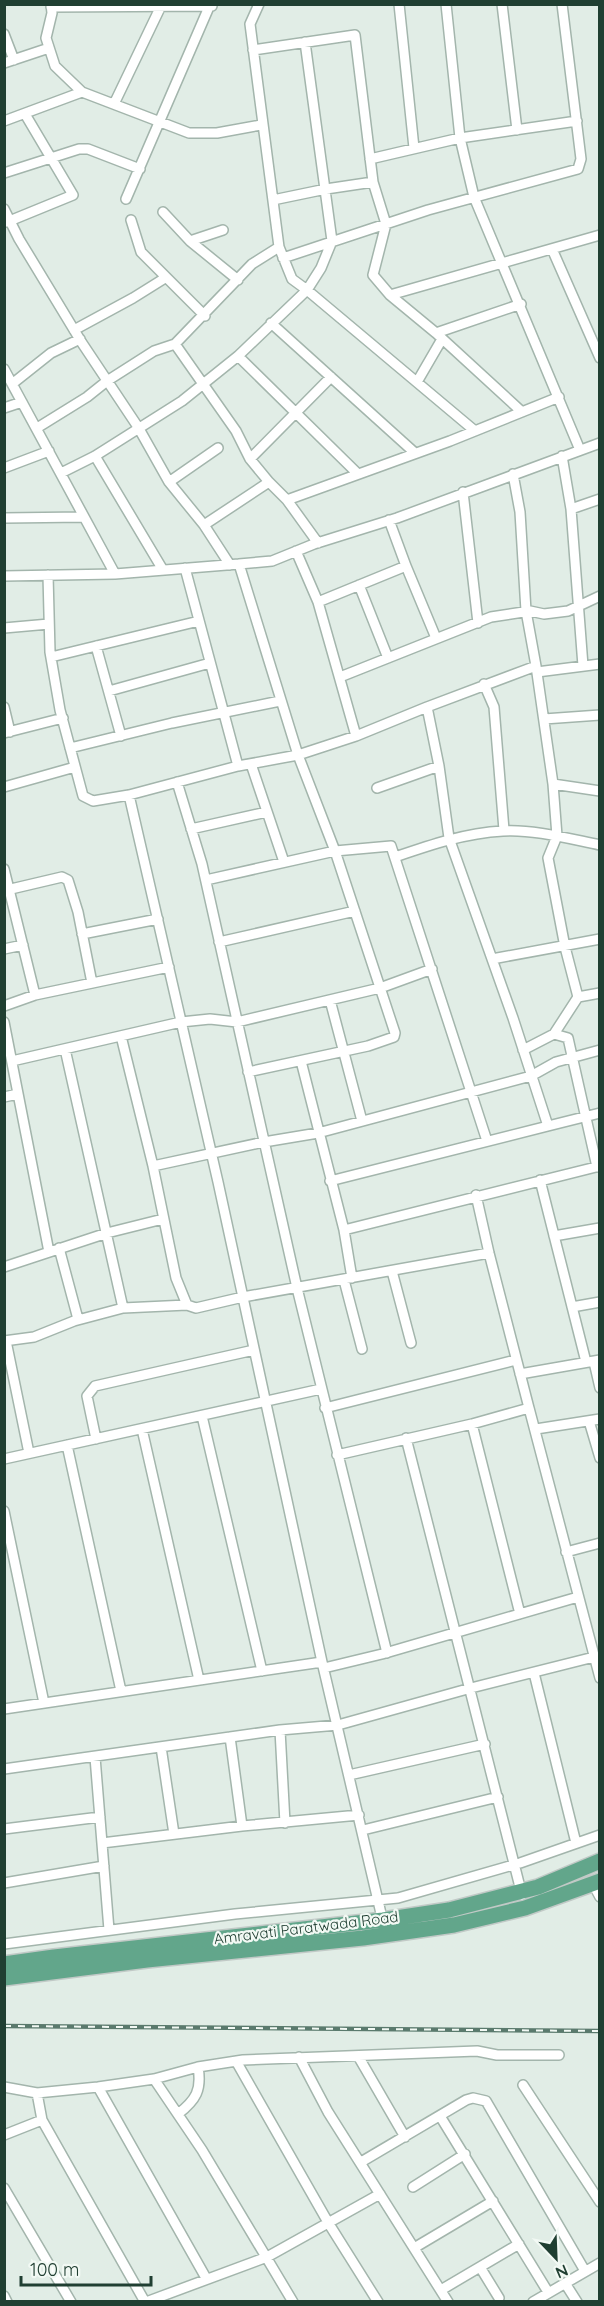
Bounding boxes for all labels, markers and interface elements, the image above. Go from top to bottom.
street label: Amravati Paratwada Road [213,1907,399,1948]
north arrow [526,2228,586,2288]
scale bar [21,2249,152,2287]
text: 100 m [30,2258,79,2281]
text: N [553,2260,571,2283]

